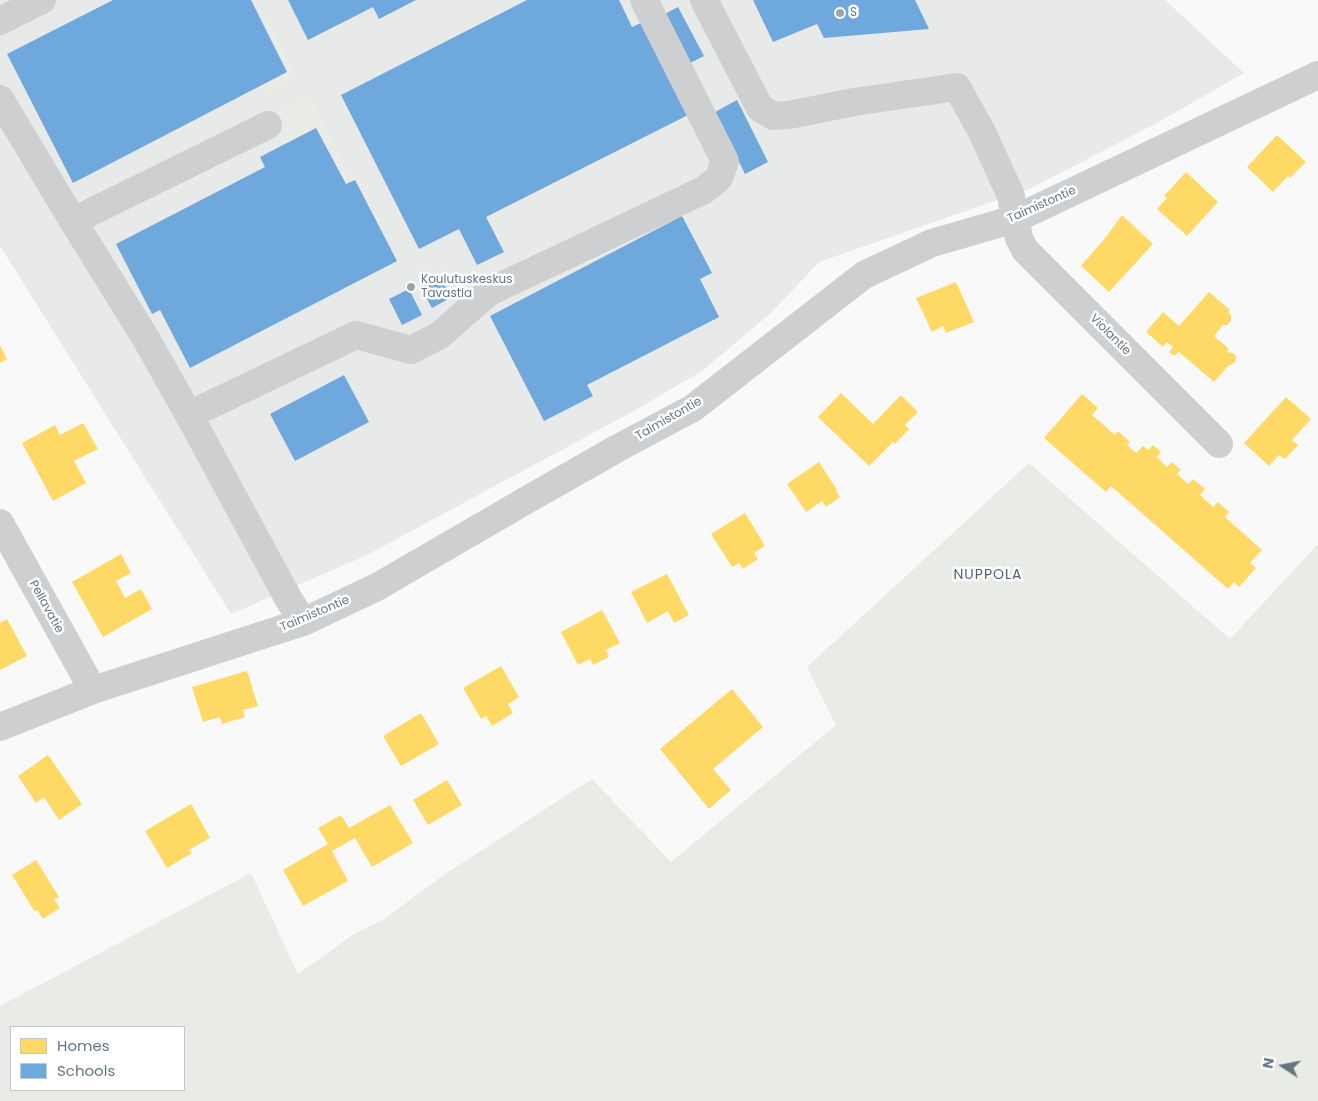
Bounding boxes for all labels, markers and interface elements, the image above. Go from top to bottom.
place label: S [850,6,857,20]
marker: S [834,7,846,19]
street label: Taimistontie [1005,183,1079,227]
place label: Koulutuskeskus Tavastia [421,273,512,301]
marker: Koulutuskeskus Tavastia [405,281,417,293]
street label: Violantie [1086,311,1134,359]
street label: Taimistontie [634,394,704,444]
district label: NUPPOLA [953,567,1023,583]
street label: Pellavatie [26,578,66,636]
street label: Taimistontie [278,593,352,635]
legend [10,1026,185,1091]
text: Homes [57,1035,110,1056]
north arrow [1258,1041,1308,1091]
text: N [1257,1056,1279,1070]
text: Schools [57,1060,115,1081]

